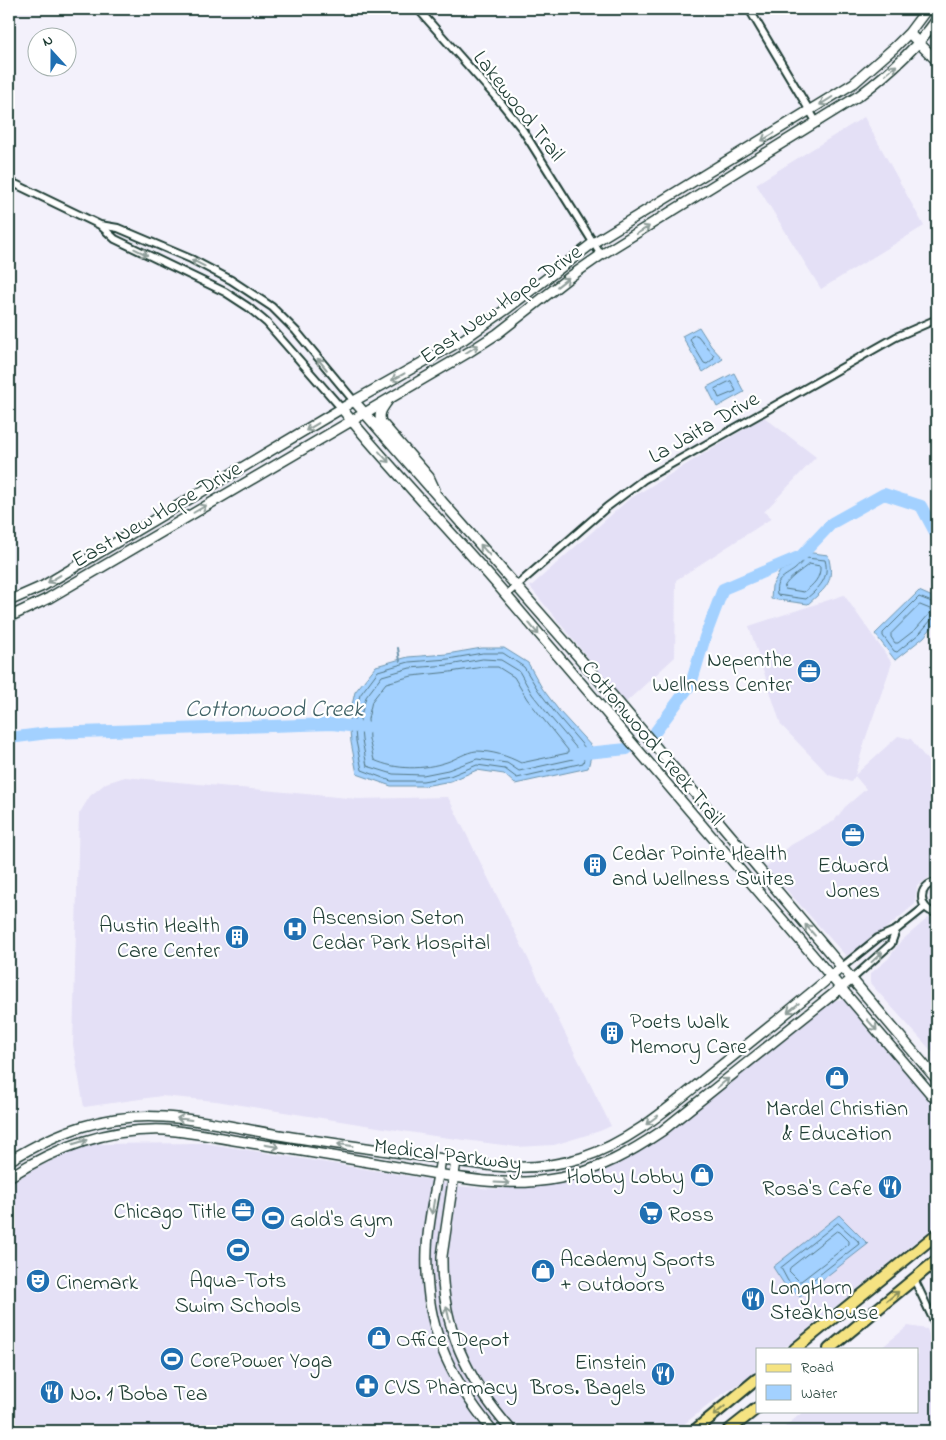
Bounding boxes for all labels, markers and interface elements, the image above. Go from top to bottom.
north arrow [28,28,78,78]
text: N [40,30,56,53]
street label: Lakewood Trail [464,44,571,169]
one-way arrow [884,64,897,76]
one-way arrow [820,96,834,106]
one-way arrow [761,132,775,142]
one-way arrow [635,224,649,234]
street label: East New Hope Drive [414,237,589,373]
one-way arrow [133,247,148,257]
one-way arrow [191,258,206,267]
one-way arrow [557,277,570,288]
one-way arrow [465,344,479,355]
one-way arrow [317,358,328,371]
one-way arrow [390,372,405,382]
street label: La Jaita Drive [643,384,766,473]
one-way arrow [306,423,320,433]
one-way arrow [378,450,390,463]
street label: East New Hope Drive [67,454,249,577]
one-way arrow [192,504,207,514]
one-way arrow [479,543,491,556]
one-way arrow [47,575,61,585]
one-way arrow [529,623,540,636]
place label: Nepenthe Wellness Center [652,645,792,702]
street label: Cottonwood Creek Trail [573,654,731,834]
office icon: Nepenthe Wellness Center [796,658,822,684]
water label: Cottonwood Creek [185,693,365,728]
office icon: Edward Jones [840,822,866,848]
place label: Cedar Pointe Health and Wellness Suites [612,839,795,896]
place label: Edward Jones [817,851,889,908]
building icon: Cedar Pointe Health and Wellness Suites [582,852,608,878]
place label: Ascension Seton Cedar Park Hospital [312,903,490,960]
place label: Austin Health Care Center [99,911,220,968]
hospital icon: Ascension Seton Cedar Park Hospital [282,916,308,942]
building icon: Austin Health Care Center [224,924,250,950]
one-way arrow [805,924,816,937]
one-way arrow [870,951,883,962]
one-way arrow [787,1002,800,1013]
place label: Poets Walk Memory Care [630,1007,747,1065]
one-way arrow [867,1019,878,1032]
building icon: Poets Walk Memory Care [599,1020,625,1046]
shop icon: Mardel Christian & Education [824,1065,850,1091]
one-way arrow [716,1077,729,1088]
place label: Mardel Christian & Education [766,1094,908,1151]
one-way arrow [177,1114,193,1124]
one-way arrow [645,1115,659,1125]
street label: Medical Parkway [372,1131,523,1182]
one-way arrow [71,1137,87,1147]
one-way arrow [337,1140,353,1150]
one-way arrow [264,1142,280,1152]
place label: Hobby Lobby [566,1162,684,1195]
shop icon: Hobby Lobby [689,1162,715,1188]
place label: Rosa's Cafe [762,1174,872,1206]
restaurant icon: Rosa's Cafe [877,1174,903,1200]
one-way arrow [494,1178,510,1187]
place label: Chicago Title [114,1197,226,1230]
office icon: Chicago Title [230,1197,256,1223]
one-way arrow [427,1198,437,1214]
supermarket icon: Ross [638,1200,664,1226]
place label: Ross [668,1200,714,1232]
sports icon: Gold's Gym [260,1205,286,1231]
place label: Gold's Gym [290,1205,393,1238]
sports icon: Aqua-Tots Swim Schools [225,1237,251,1263]
place label: Academy Sports + Outdoors [560,1245,715,1302]
shop icon: Academy Sports + Outdoors [530,1258,556,1284]
place label: Aqua-Tots Swim Schools [175,1266,301,1323]
theatre icon: Cinemark [25,1268,51,1294]
place label: Cinemark [56,1268,139,1300]
place label: LongHorn Steakhouse [770,1273,878,1330]
restaurant icon: LongHorn Steakhouse [740,1286,766,1312]
one-way arrow [886,1291,899,1302]
one-way arrow [443,1306,452,1322]
shop icon: Office Depot [366,1325,392,1351]
place label: Office Depot [396,1325,510,1357]
sports icon: CorePower Yoga [159,1346,185,1372]
place label: CorePower Yoga [190,1346,332,1379]
place label: Einstein Bros. Bagels [529,1348,646,1406]
legend [756,1348,918,1412]
text: Road [801,1357,834,1379]
restaurant icon: Einstein Bros. Bagels [650,1361,676,1387]
pharmacy icon: CVS Pharmacy [354,1373,380,1399]
place label: CVS Pharmacy [384,1373,518,1406]
restaurant icon: No. 1 Boba Tea [39,1379,65,1405]
place label: No. 1 Boba Tea [70,1379,208,1411]
text: Water [801,1383,837,1405]
one-way arrow [713,1405,726,1416]

